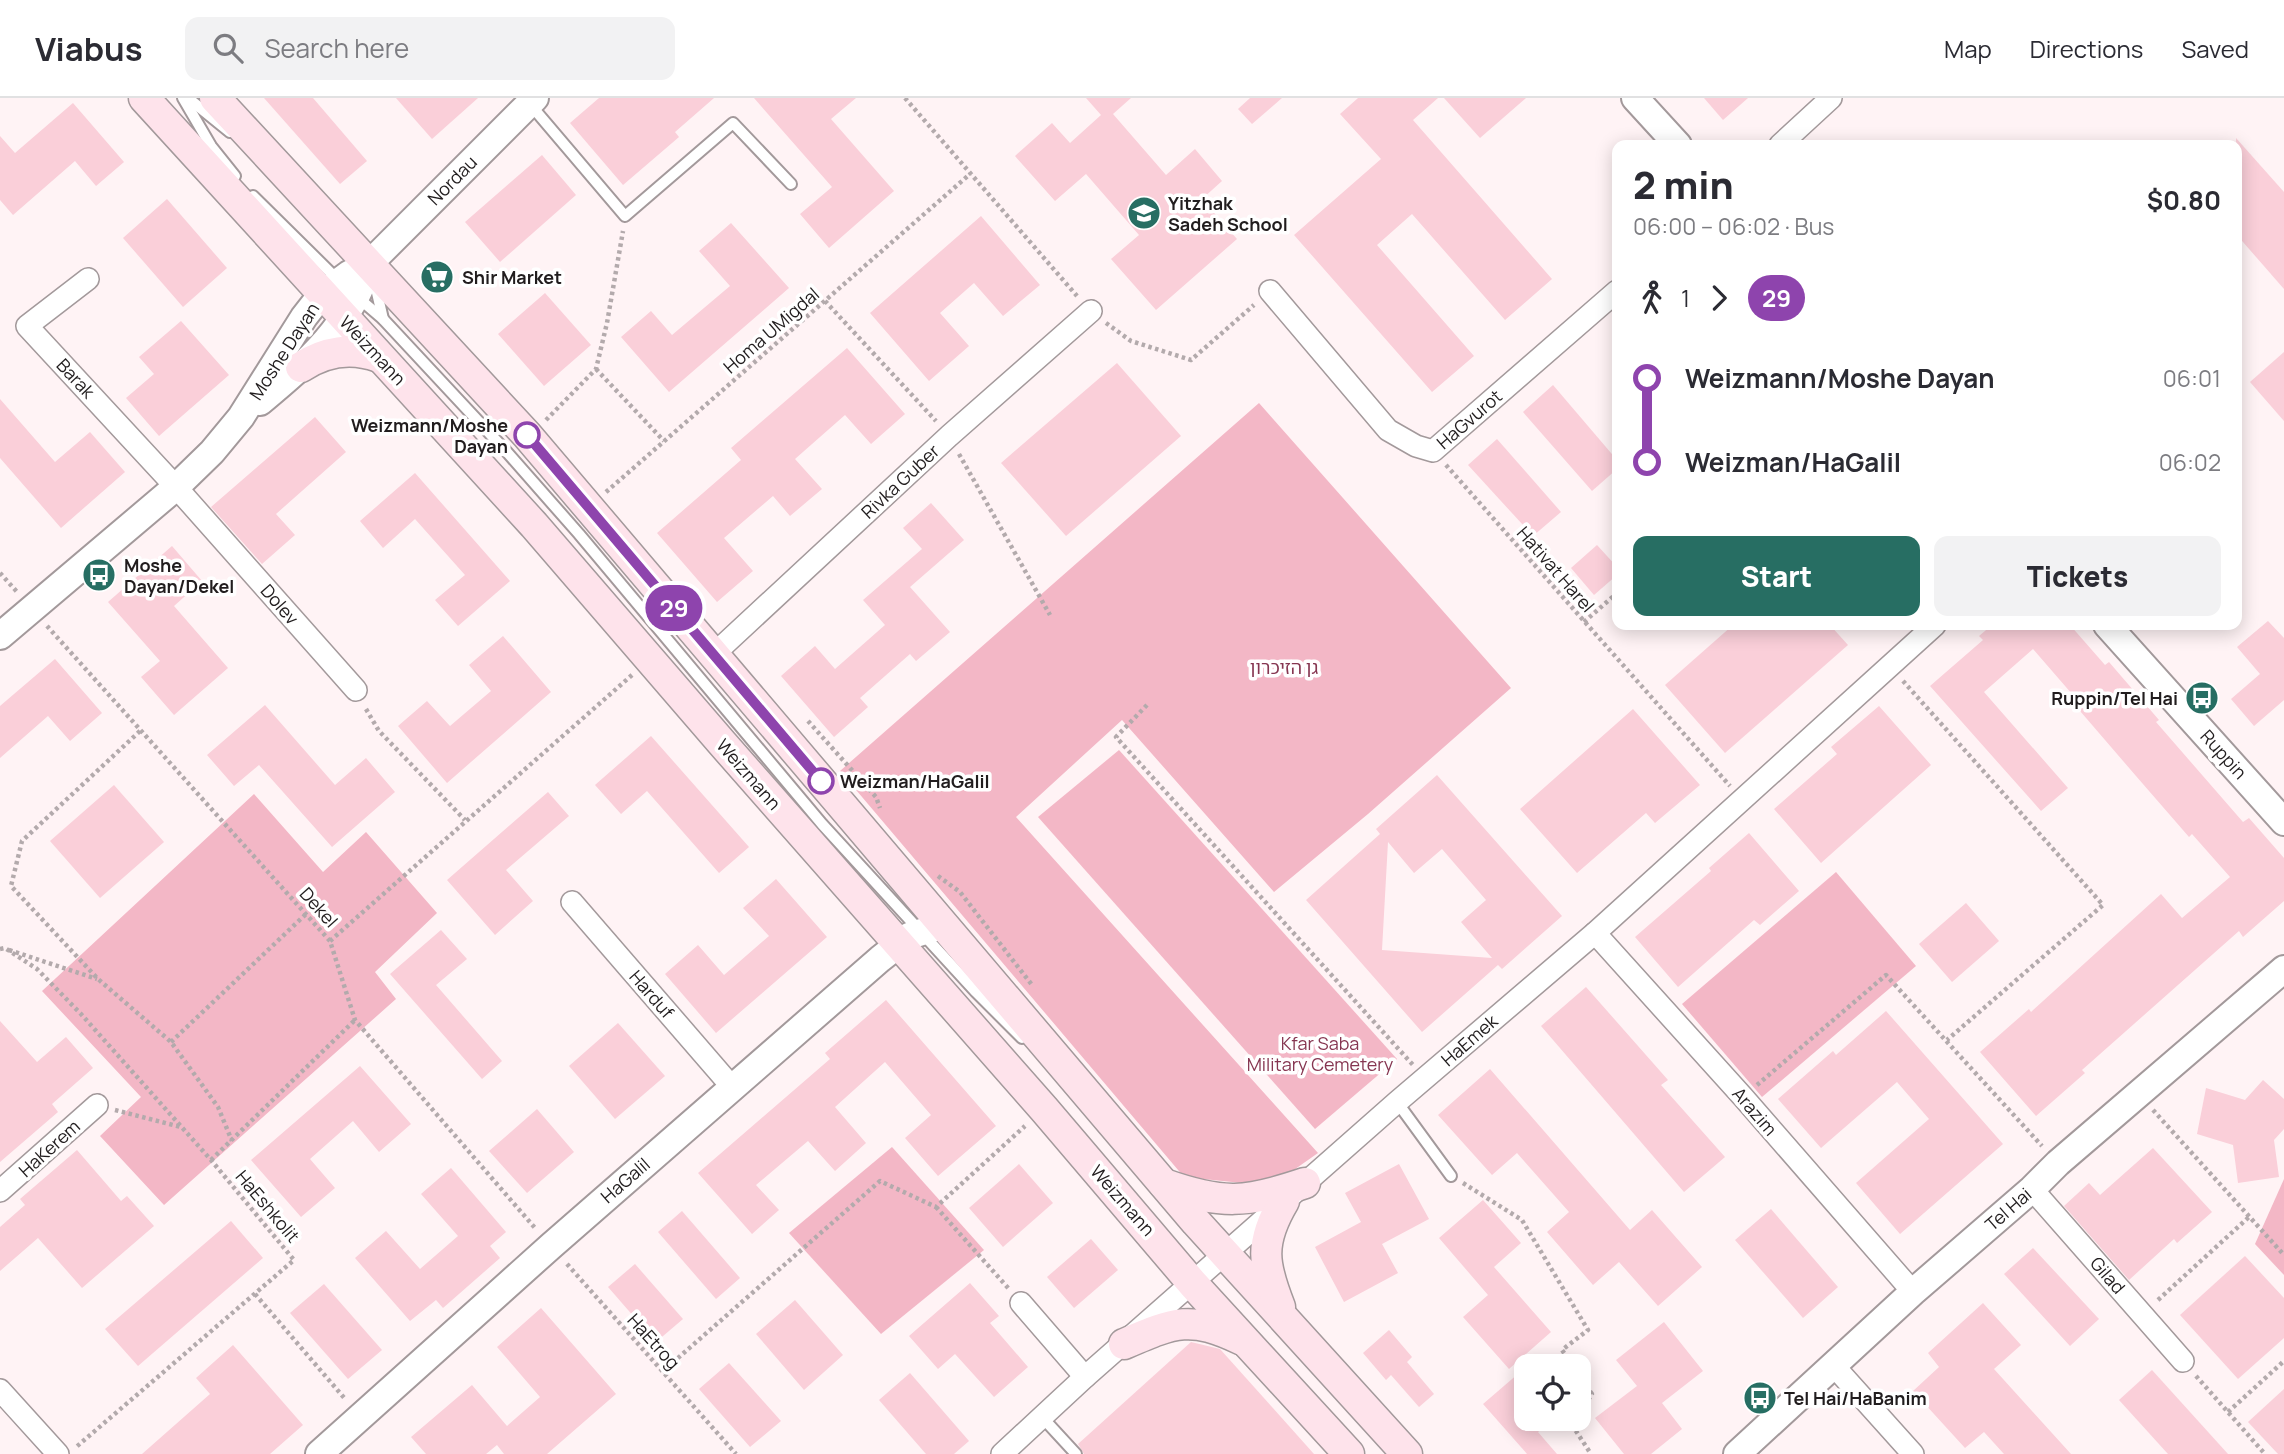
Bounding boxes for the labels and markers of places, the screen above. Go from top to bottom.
place label: Yitzhak Sadeh School [1168,191,1288,236]
school or university icon: Yitzhak Sadeh School [1125,194,1163,232]
supermarket icon: Shir Market [418,258,456,296]
place label: Shir Market [462,265,562,289]
place label: Weizmann/Moshe Dayan [351,413,508,458]
marker: Weizmann/Moshe Dayan [514,422,540,448]
place label: Moshe Dayan/Dekel [124,553,234,598]
bus stop icon: Moshe Dayan/Dekel [80,556,118,594]
bus stop icon: Ruppin/Tel Hai [2183,679,2221,717]
place label: Ruppin/Tel Hai [2051,686,2178,710]
marker: Weizman/HaGalil [808,768,834,794]
place label: Weizman/HaGalil [840,769,990,793]
bus stop icon: Tel Hai/HaBanim [1741,1379,1779,1417]
place label: Tel Hai/HaBanim [1784,1386,1927,1410]

